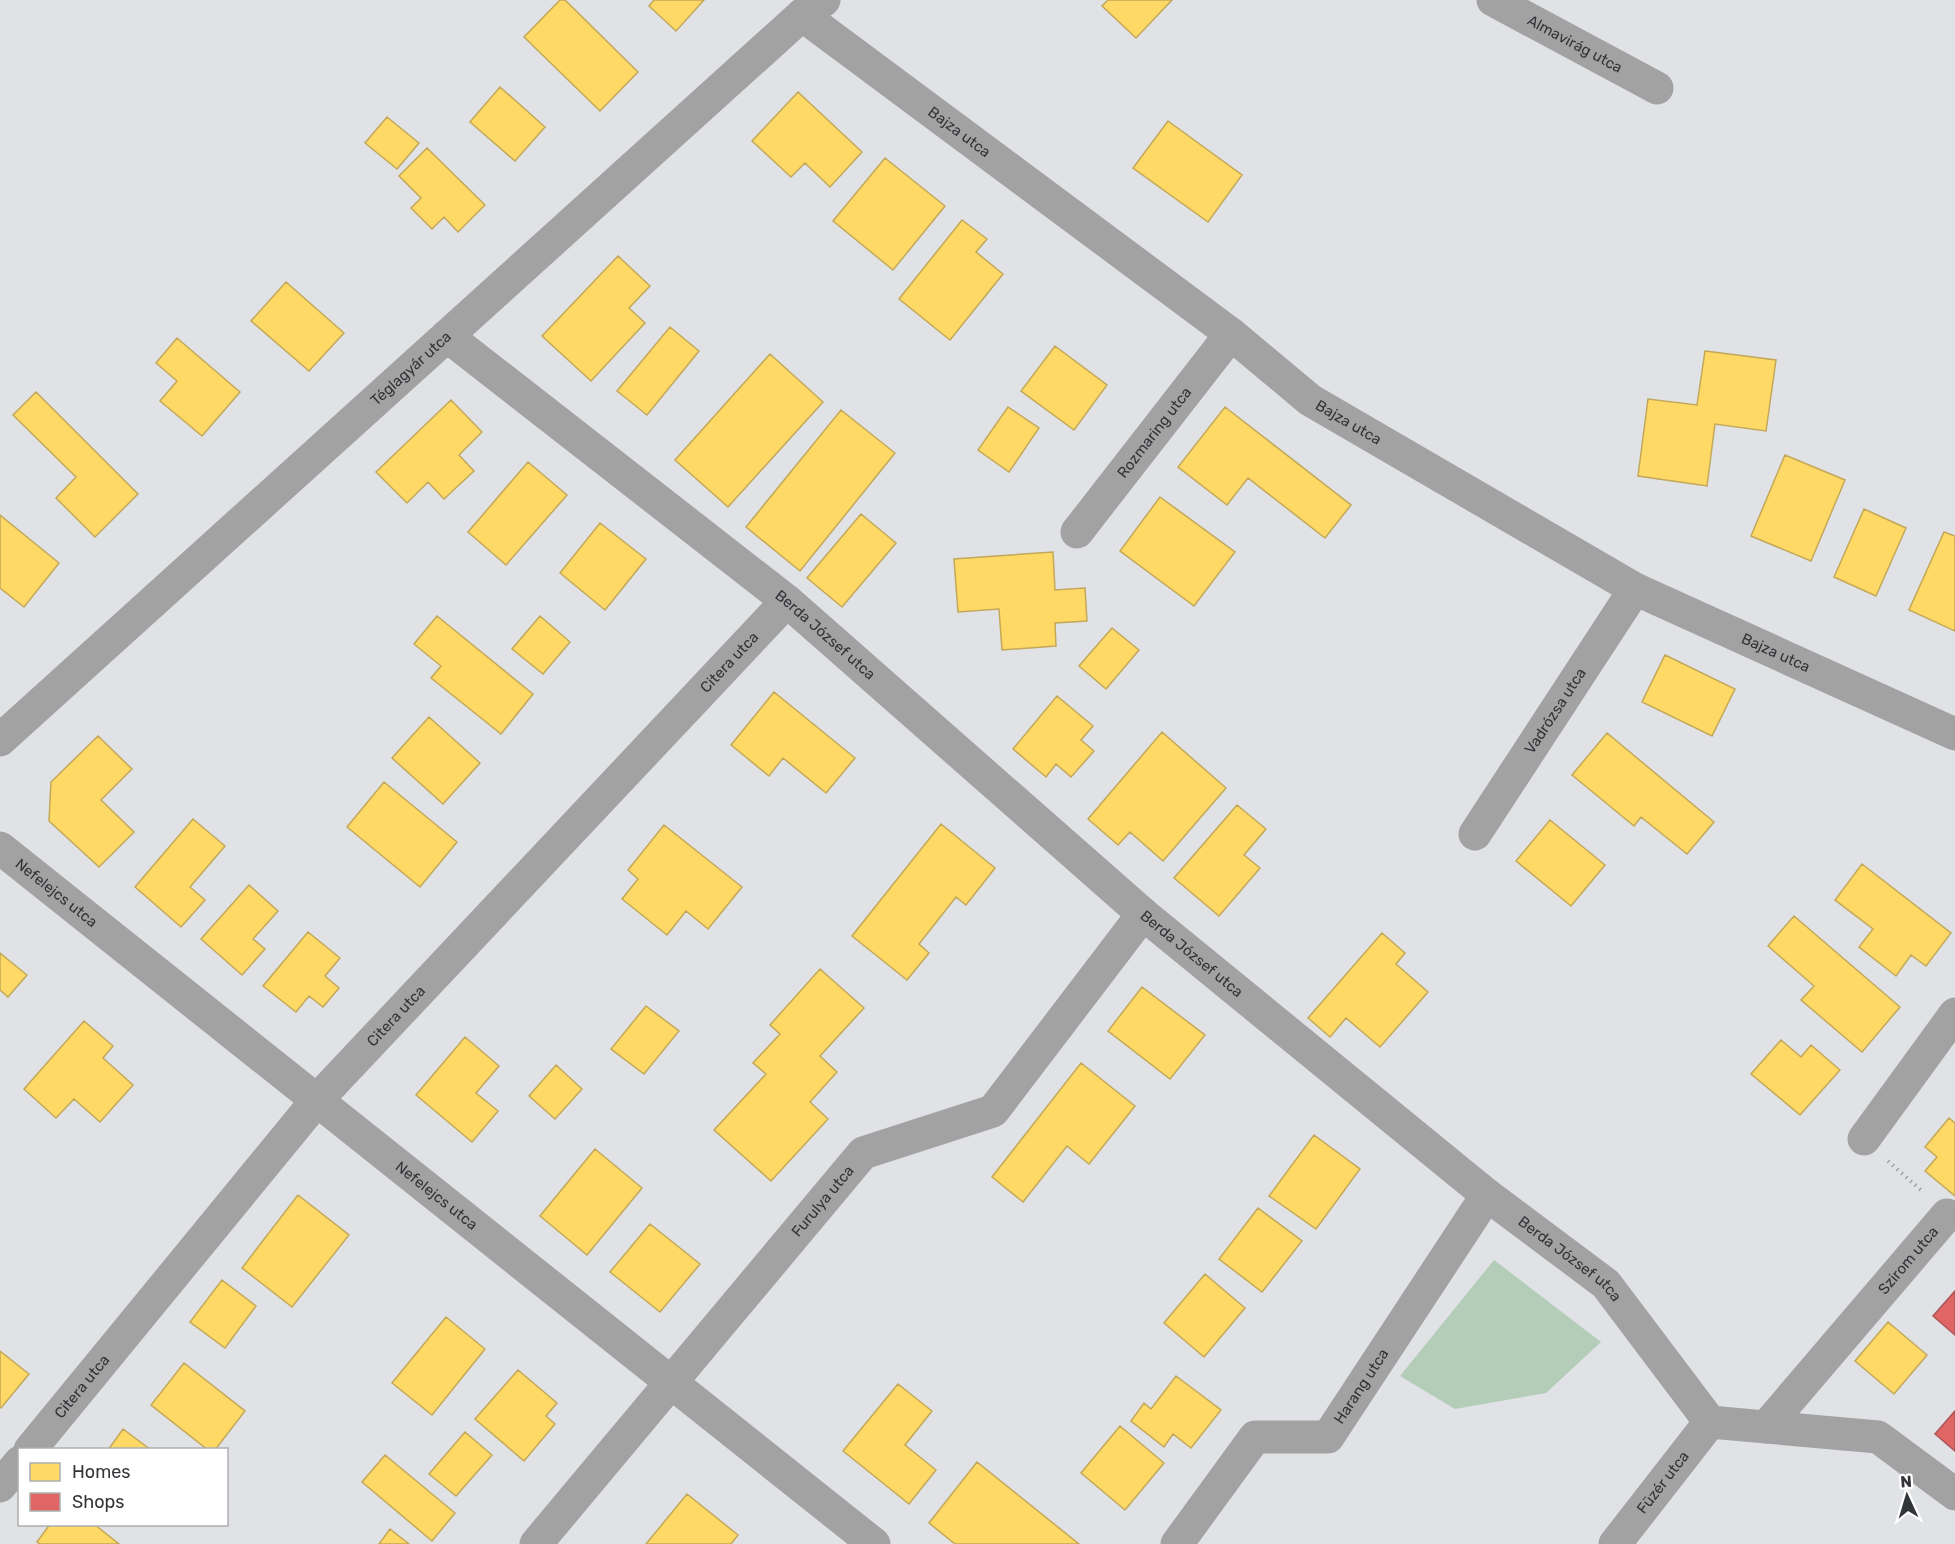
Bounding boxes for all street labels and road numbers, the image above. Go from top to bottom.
street label: Almavirág utca [1524,11,1626,77]
street label: Bajza utca [924,103,994,161]
street label: Téglagyár utca [367,327,455,409]
street label: Rozmaring utca [1113,384,1195,482]
street label: Bajza utca [1312,396,1385,449]
street label: Berda József utca [771,586,879,683]
street label: Citera utca [696,628,762,696]
street label: Bajza utca [1739,629,1813,676]
street label: Vadrózsa utca [1521,665,1590,757]
street label: Nefelejcs utca [12,855,101,931]
street label: Berda József utca [1137,907,1247,1001]
street label: Citera utca [363,982,429,1050]
street label: Nefelejcs utca [392,1157,481,1234]
street label: Furulya utca [788,1162,858,1240]
street label: Berda József utca [1515,1212,1625,1305]
street label: Szirom utca [1874,1223,1942,1298]
street label: Harang utca [1330,1345,1392,1427]
street label: Citera utca [51,1351,113,1422]
street label: Füzér utca [1633,1448,1693,1517]

